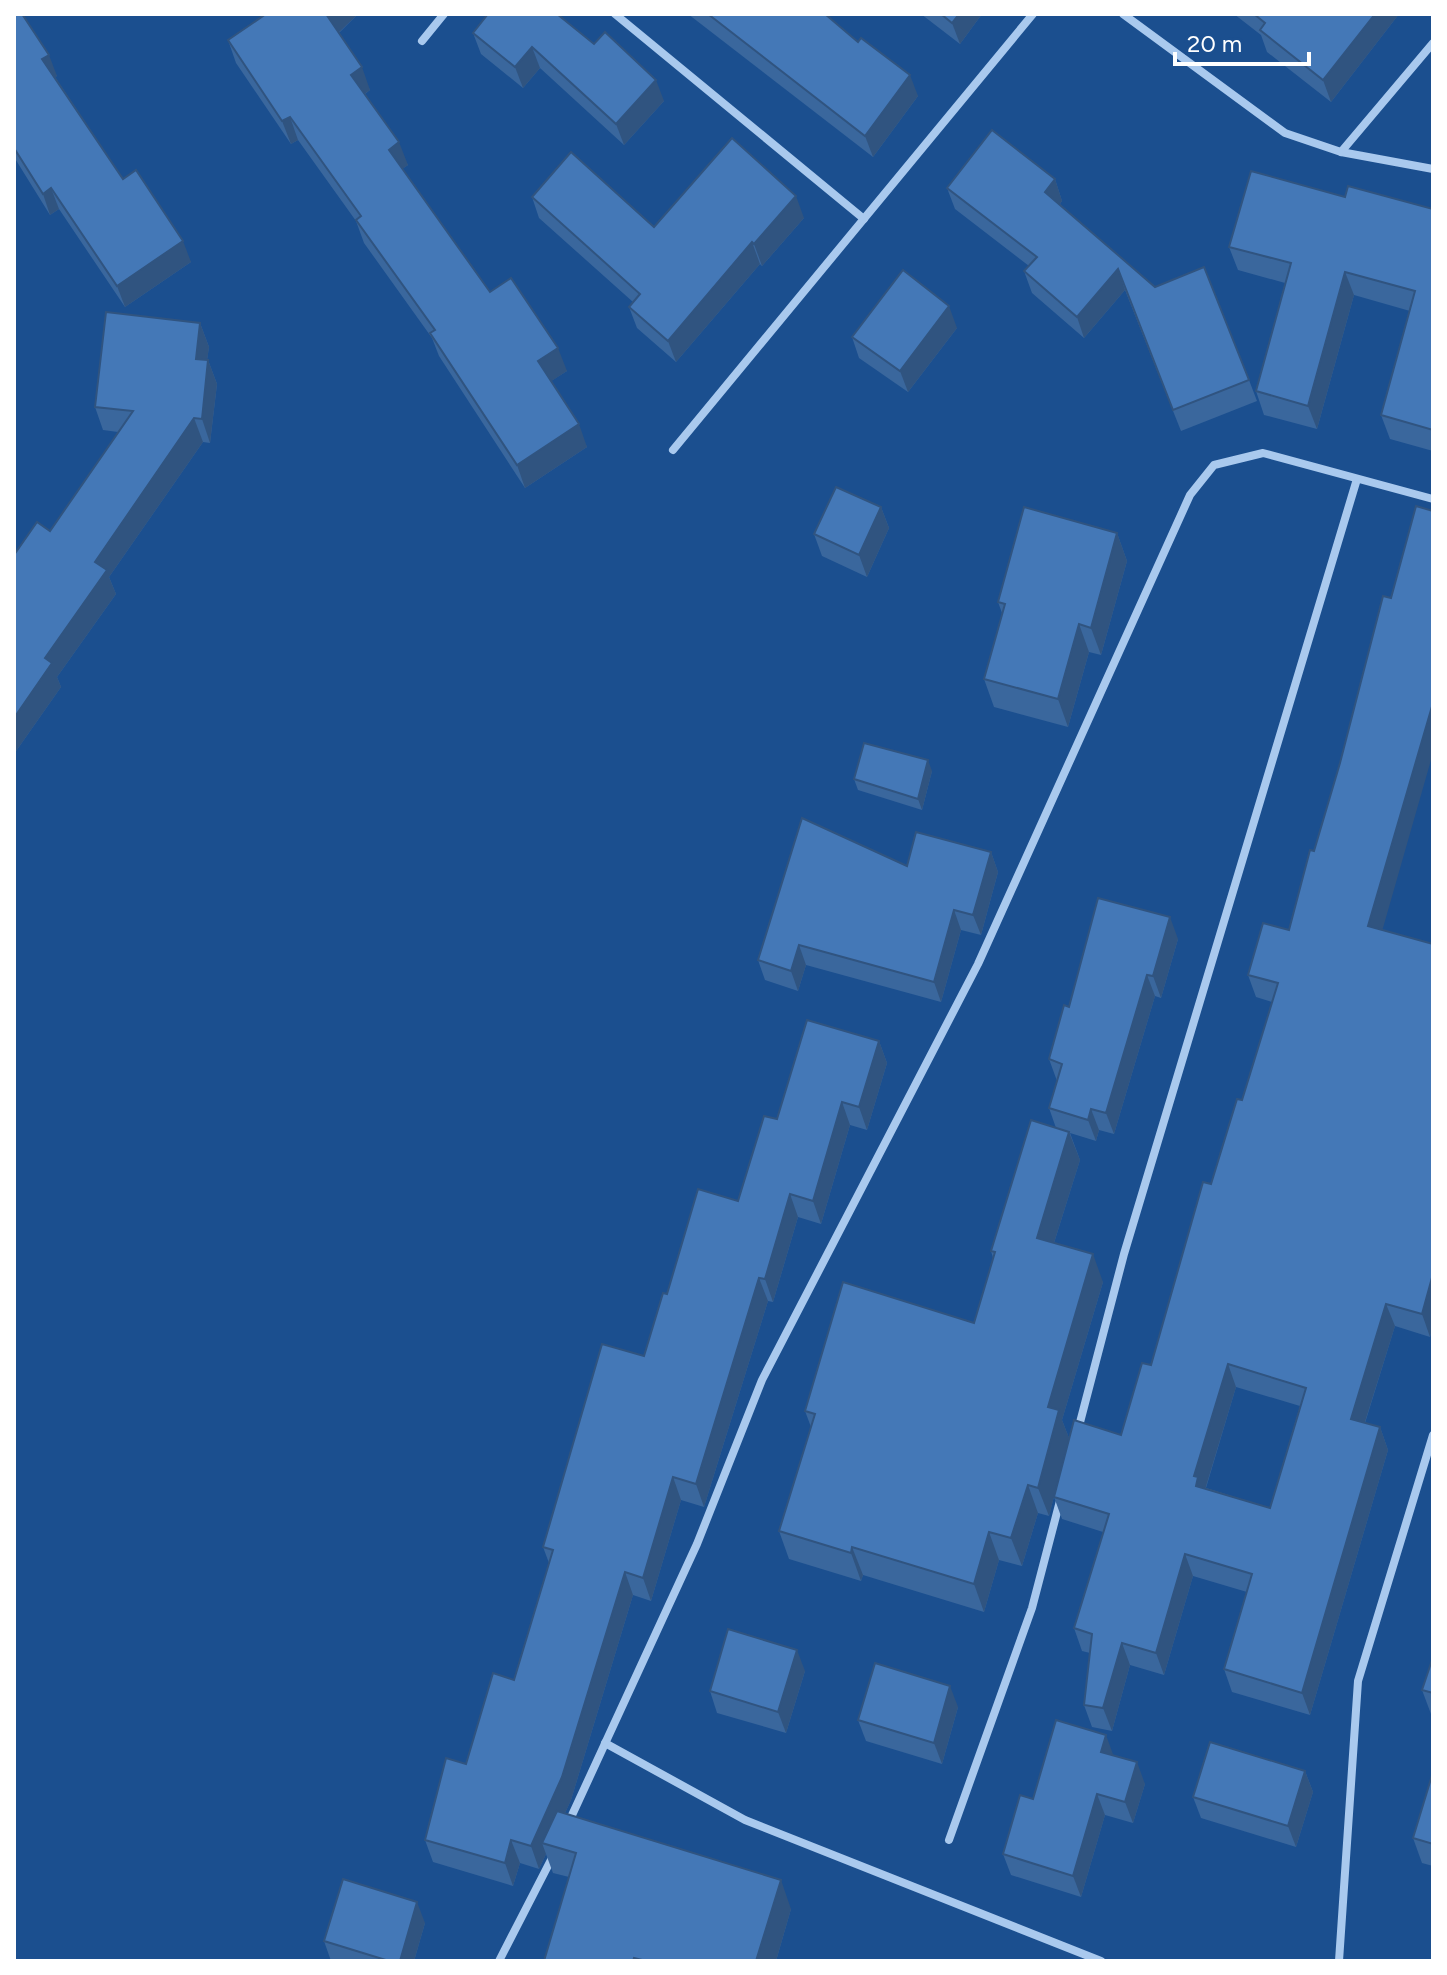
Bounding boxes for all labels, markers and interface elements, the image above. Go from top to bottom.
scale bar [1175,16,1309,66]
text: 20 m [1187,29,1242,58]

